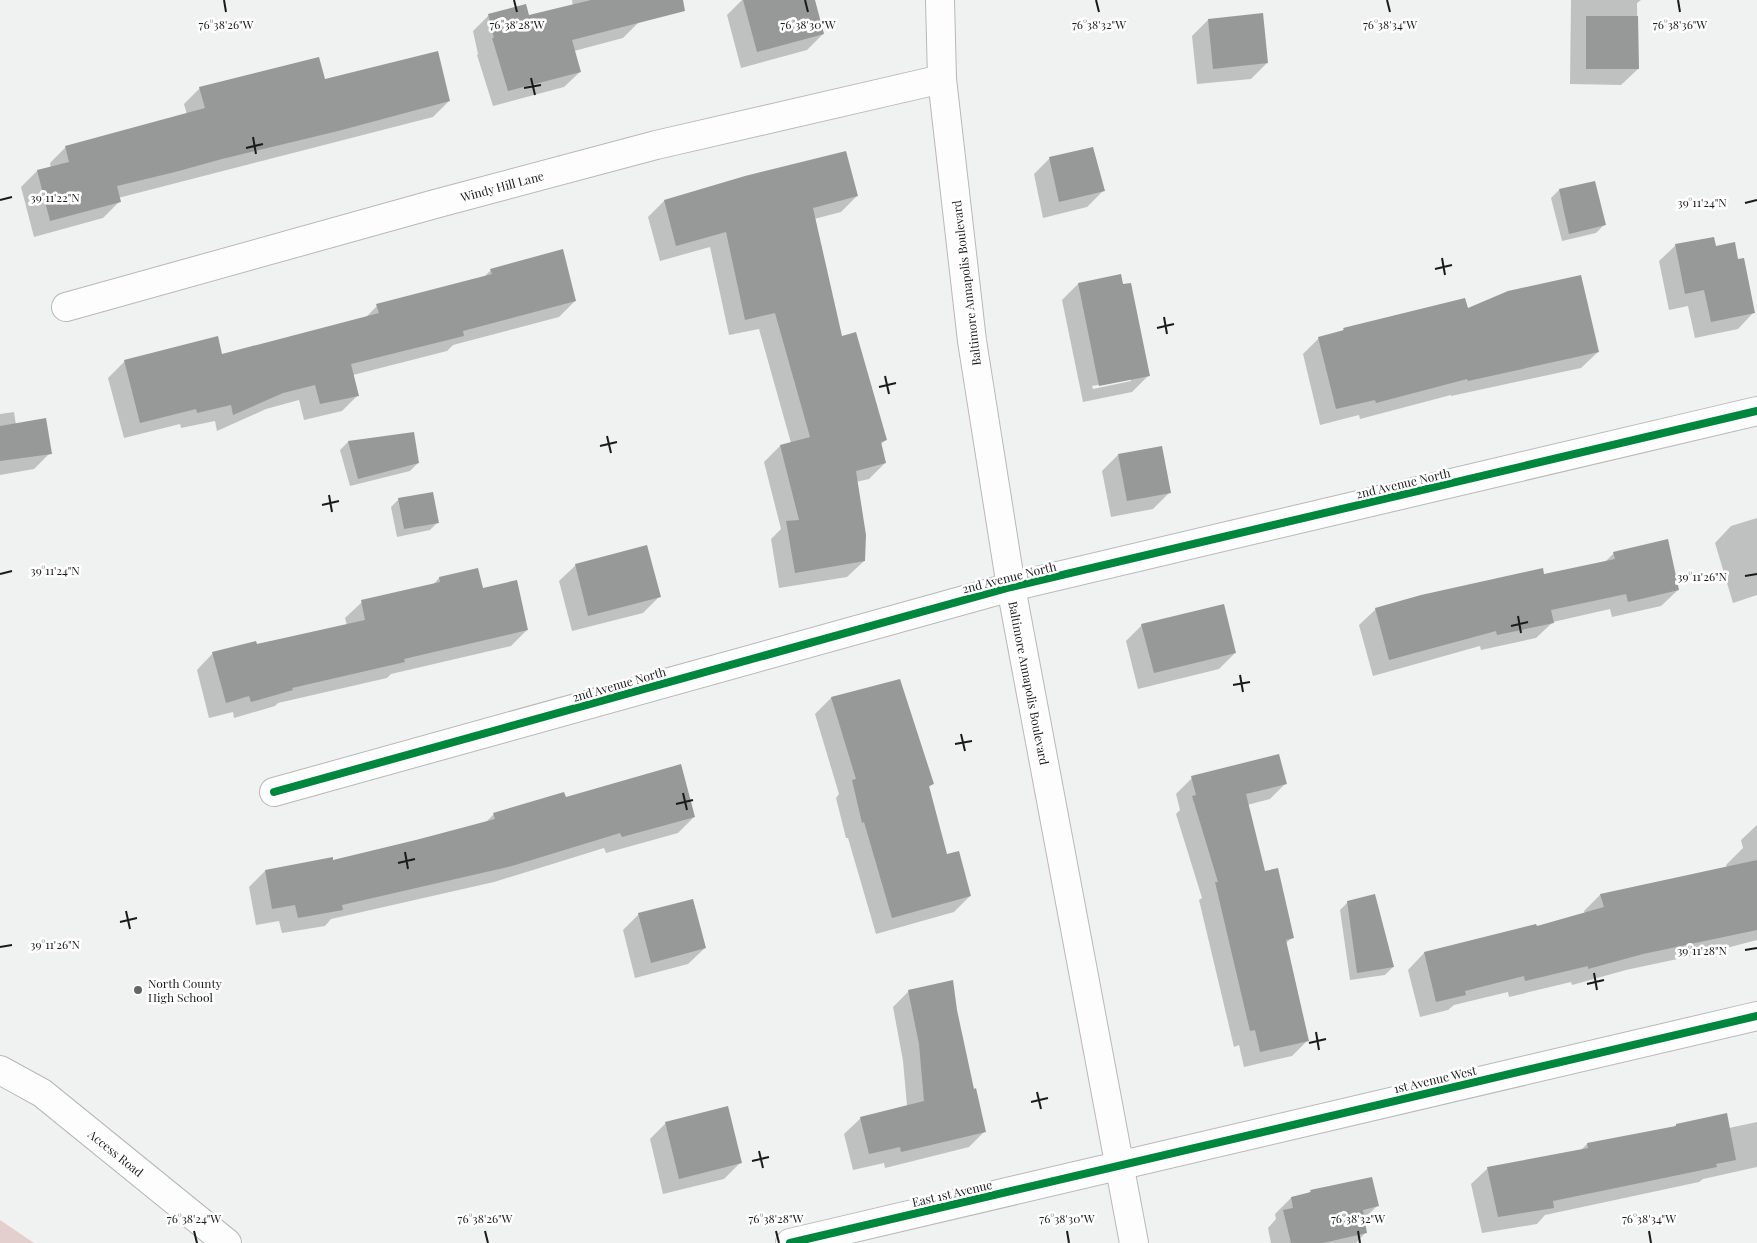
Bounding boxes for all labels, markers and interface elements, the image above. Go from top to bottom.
text: 76°38'26"W [199,16,254,32]
text: 76°38'28"W [490,16,545,32]
text: 76°38'30"W [780,16,836,32]
text: 76°38'32"W [1072,16,1126,32]
text: 76°38'34"W [1363,16,1417,32]
text: 76°38'36"W [1653,16,1707,32]
street label: Windy Hill Lane [458,167,545,205]
text: 39°11'22"N [30,189,80,205]
text: 39°11'24"N [1677,194,1727,210]
street label: Baltimore Annapolis Boulevard [948,199,984,367]
street label: 2nd Avenue North [1354,464,1452,502]
street label: 2nd Avenue North [960,558,1058,596]
text: 39°11'24"N [30,562,80,578]
text: 39°11'26"N [1677,568,1728,584]
street label: Baltimore Annapolis Boulevard [1005,600,1053,766]
street label: 2nd Avenue North [570,663,668,705]
text: 39°11'26"N [30,936,80,952]
text: 39°11'28"N [1677,942,1728,958]
place label: North County High School [148,975,222,1005]
marker: North County High School [132,984,144,996]
street label: 1st Avenue West [1392,1062,1479,1096]
street label: Access Road [84,1125,147,1180]
street label: East 1st Avenue [910,1176,994,1210]
text: 76°38'24"W [167,1210,221,1226]
text: 76°38'26"W [458,1210,513,1226]
text: 76°38'28"W [749,1210,804,1226]
text: 76°38'30"W [1039,1210,1095,1226]
text: 76°38'32"W [1331,1210,1385,1226]
text: 76°38'34"W [1622,1210,1676,1226]

